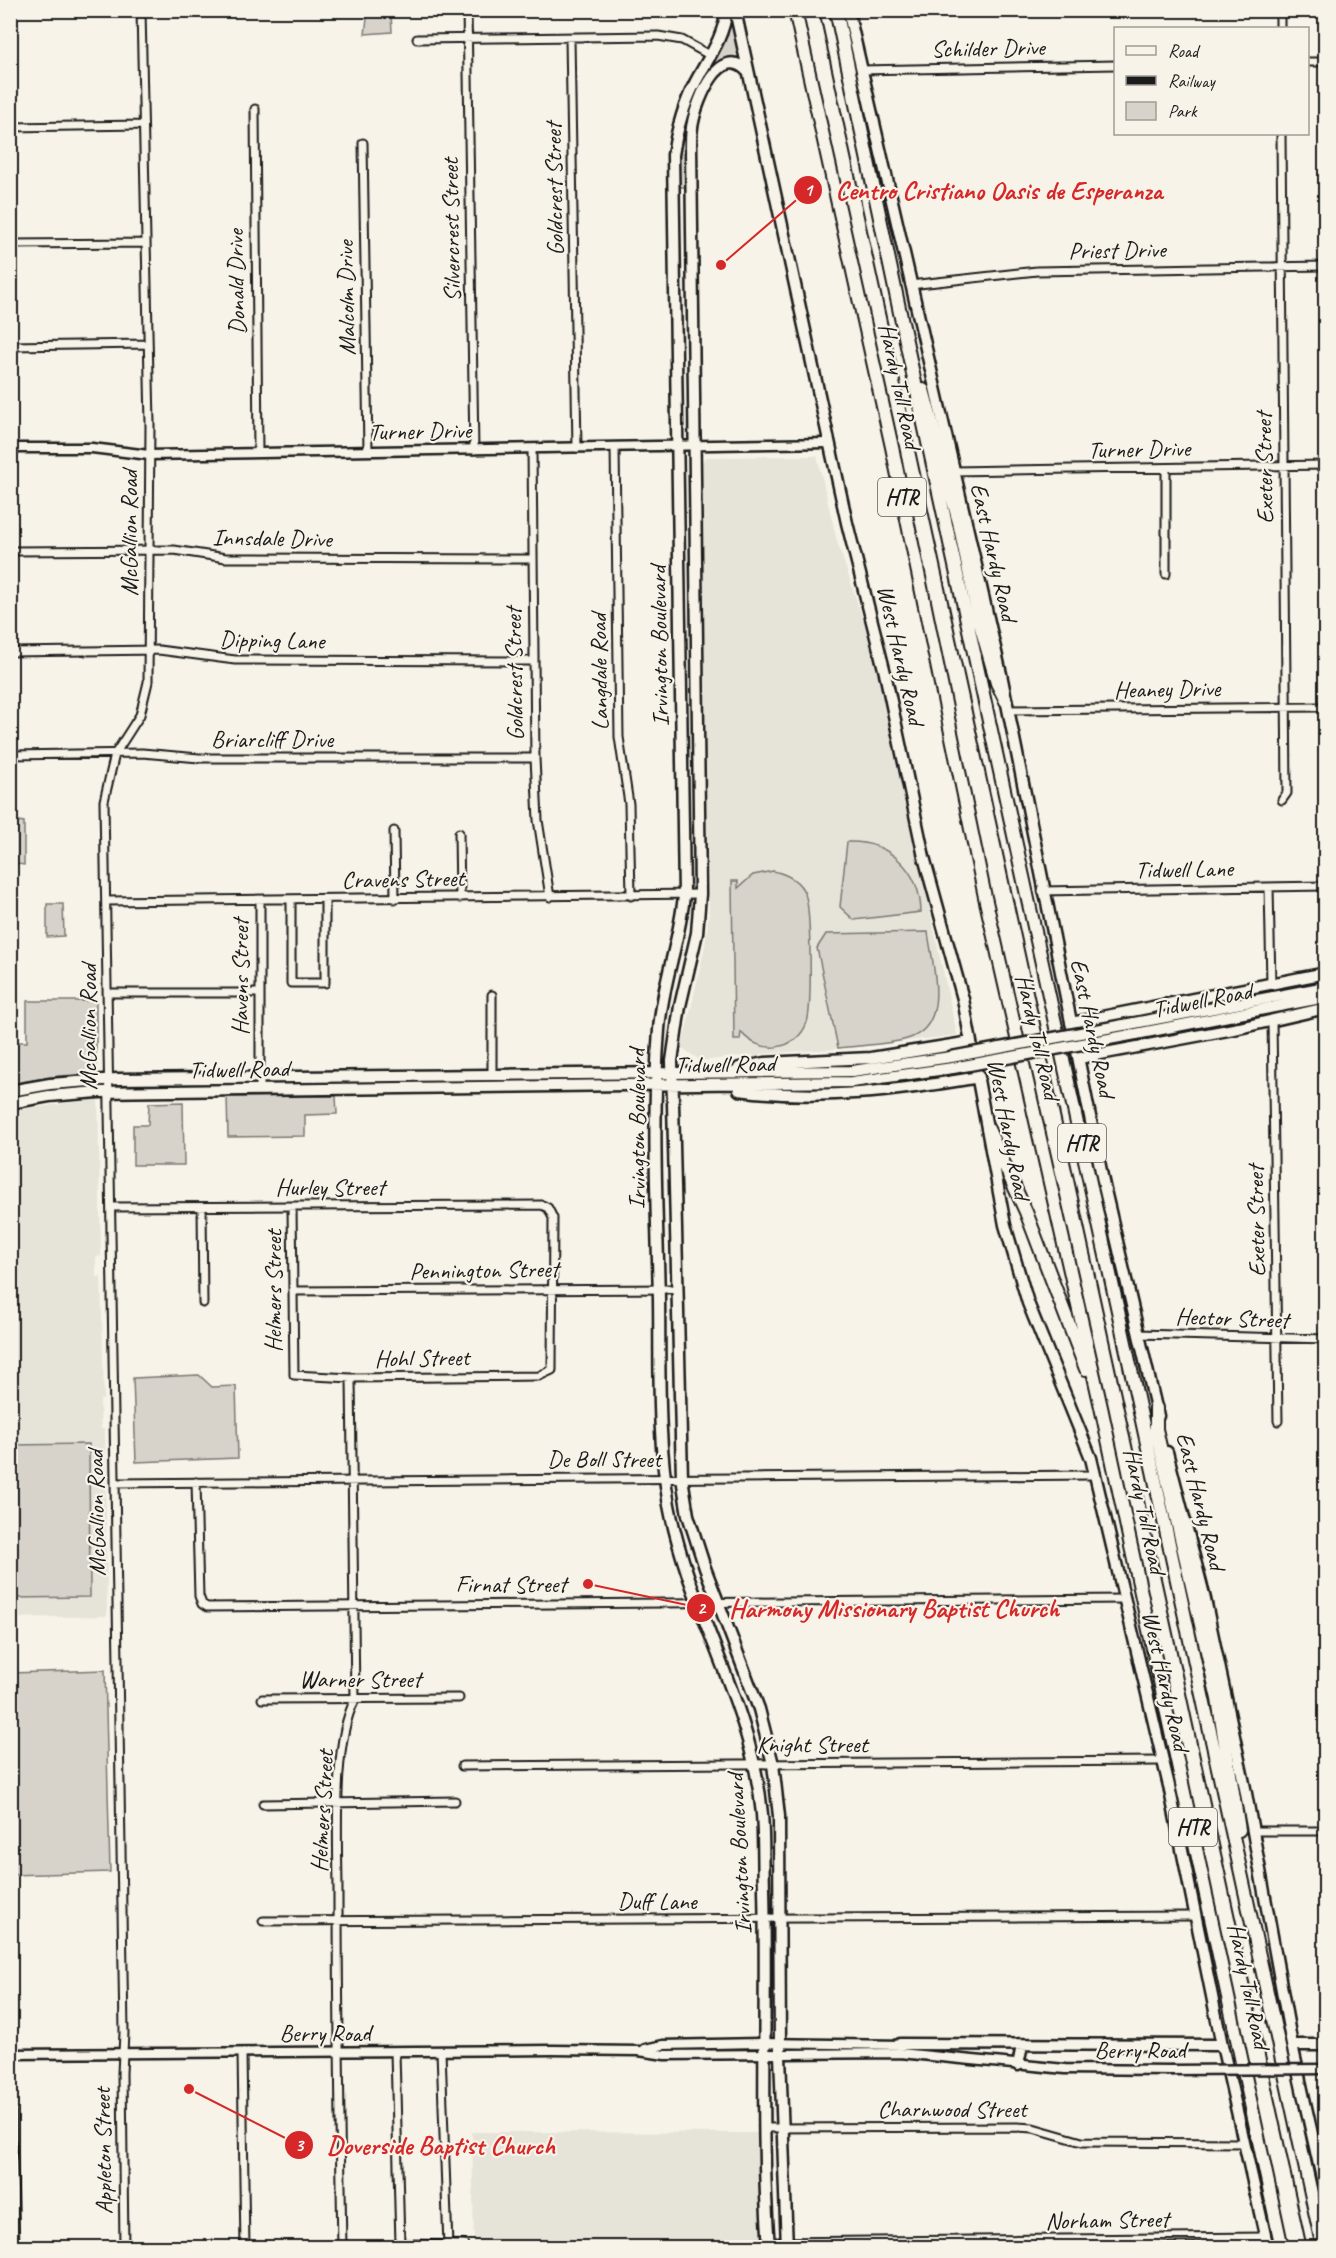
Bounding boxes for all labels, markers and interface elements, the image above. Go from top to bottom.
legend [1114,27,1309,135]
street label: Schilder Drive [931,32,1047,64]
text: Road [1168,40,1201,62]
text: Railway [1168,70,1216,92]
text: Park [1168,100,1198,122]
street label: Goldcrest Street [538,119,570,256]
street label: Silvercrest Street [435,156,467,302]
callout: Centro Cristiano Oasis de Esperanza [793,168,1174,212]
text: Centro Cristiano Oasis de Esperanza [836,174,1165,207]
text: 1 [804,179,814,201]
street label: Donald Drive [220,227,252,335]
street label: Priest Drive [1068,234,1168,266]
street label: Malcolm Drive [330,238,362,356]
street label: Hardy Toll Road [872,320,929,455]
street label: Exeter Street [1248,409,1280,524]
street label: Turner Drive [369,415,474,447]
street label: Turner Drive [1088,433,1193,465]
street label: McGallion Road [114,466,144,596]
road number: HTR [878,478,926,516]
street label: East Hardy Road [964,480,1025,627]
street label: Innsdale Drive [212,522,334,554]
street label: Irvington Boulevard [643,562,675,727]
street label: West Hardy Road [870,582,932,731]
street label: Goldcrest Street [498,604,530,741]
street label: Langdale Road [583,610,615,731]
street label: Dipping Lane [219,624,327,656]
street label: Heaney Drive [1113,673,1223,705]
street label: Briarcliff Drive [211,724,335,754]
street label: Tidwell Lane [1135,853,1235,885]
street label: Cravens Street [341,863,467,895]
street label: Havens Street [225,916,255,1035]
street label: East Hardy Road [1064,956,1123,1103]
street label: McGallion Road [73,960,103,1090]
street label: Hardy Toll Road [1009,971,1068,1106]
street label: Tidwell Road [1150,975,1257,1024]
street label: Irvington Boulevard [622,1045,652,1209]
street label: Tidwell Road [675,1048,779,1080]
street label: Tidwell Road [189,1053,293,1085]
street label: West Hardy Road [981,1056,1038,1205]
road number: HTR [1058,1124,1106,1162]
street label: Exeter Street [1240,1162,1272,1277]
street label: Hurley Street [275,1172,388,1202]
street label: Helmers Street [258,1228,288,1352]
street label: Pennington Street [409,1254,562,1286]
street label: Hector Street [1175,1301,1292,1335]
street label: Hohl Street [374,1342,472,1374]
street label: East Hardy Road [1169,1429,1233,1576]
street label: De Boll Street [547,1444,663,1474]
street label: Hardy Toll Road [1117,1445,1174,1580]
street label: McGallion Road [80,1446,112,1576]
street label: Firnat Street [456,1569,569,1599]
callout: Harmony Missionary Baptist Church [686,1586,1072,1630]
text: Harmony Missionary Baptist Church [729,1592,1060,1625]
text: 2 [697,1597,707,1619]
street label: West Hardy Road [1135,1608,1197,1757]
street label: Warner Street [299,1664,424,1694]
street label: Knight Street [756,1729,870,1759]
street label: Helmers Street [304,1747,340,1873]
street label: Irvington Boulevard [720,1769,758,1935]
road number: HTR [1169,1808,1217,1846]
street label: Duff Lane [617,1886,699,1916]
street label: Hardy Toll Road [1221,1920,1278,2055]
street label: Berry Road [279,2018,374,2048]
street label: Berry Road [1094,2035,1189,2065]
street label: Appleton Street [87,2085,119,2215]
street label: Charnwood Street [878,2094,1028,2124]
callout: Doverside Baptist Church [284,2123,568,2167]
text: Doverside Baptist Church [327,2129,556,2162]
text: 3 [295,2134,305,2156]
street label: Norham Street [1045,2204,1172,2236]

